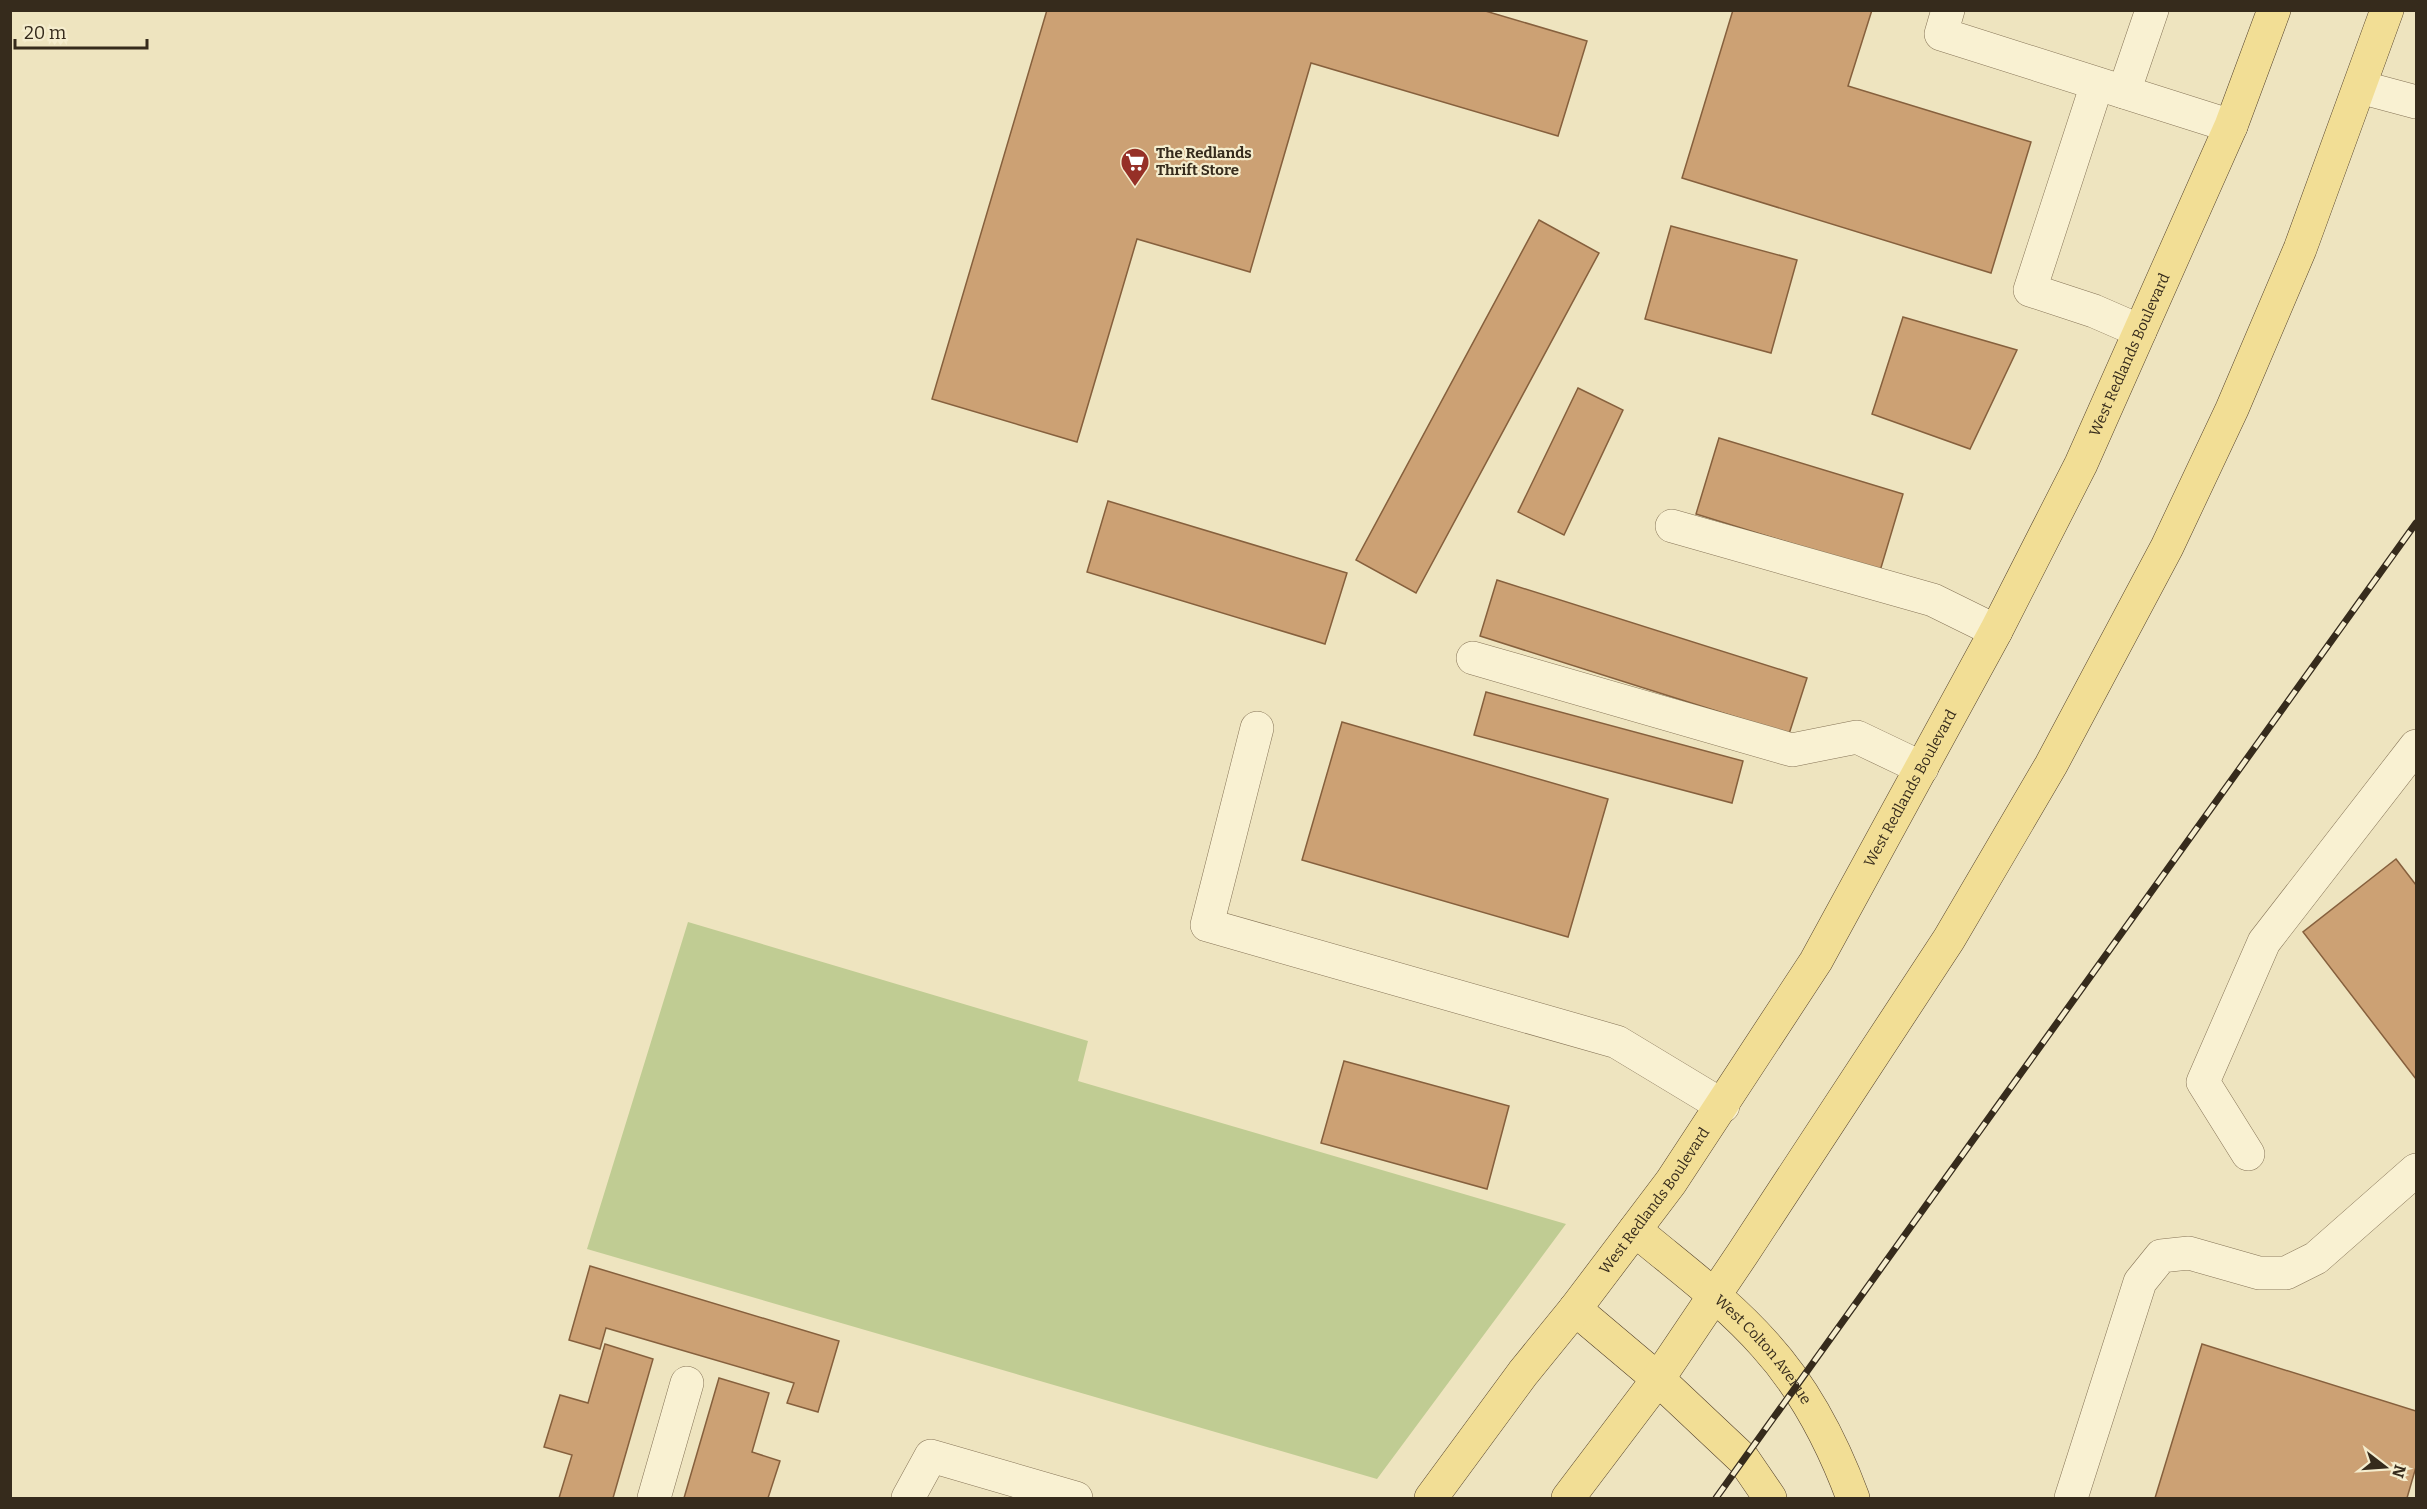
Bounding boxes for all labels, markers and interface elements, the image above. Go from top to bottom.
scale bar [15,12,147,50]
text: 20 m [24,22,66,44]
place label: The Redlands Thrift Store [1156,144,1252,179]
supermarket icon: The Redlands Thrift Store [1119,146,1151,188]
street label: West Redlands Boulevard [2085,270,2174,439]
street label: West Redlands Boulevard [1860,706,1960,870]
street label: West Redlands Boulevard [1596,1124,1713,1278]
street label: West Colton Avenue [1711,1291,1815,1408]
north arrow [2355,1437,2415,1497]
text: N [2388,1463,2410,1480]

